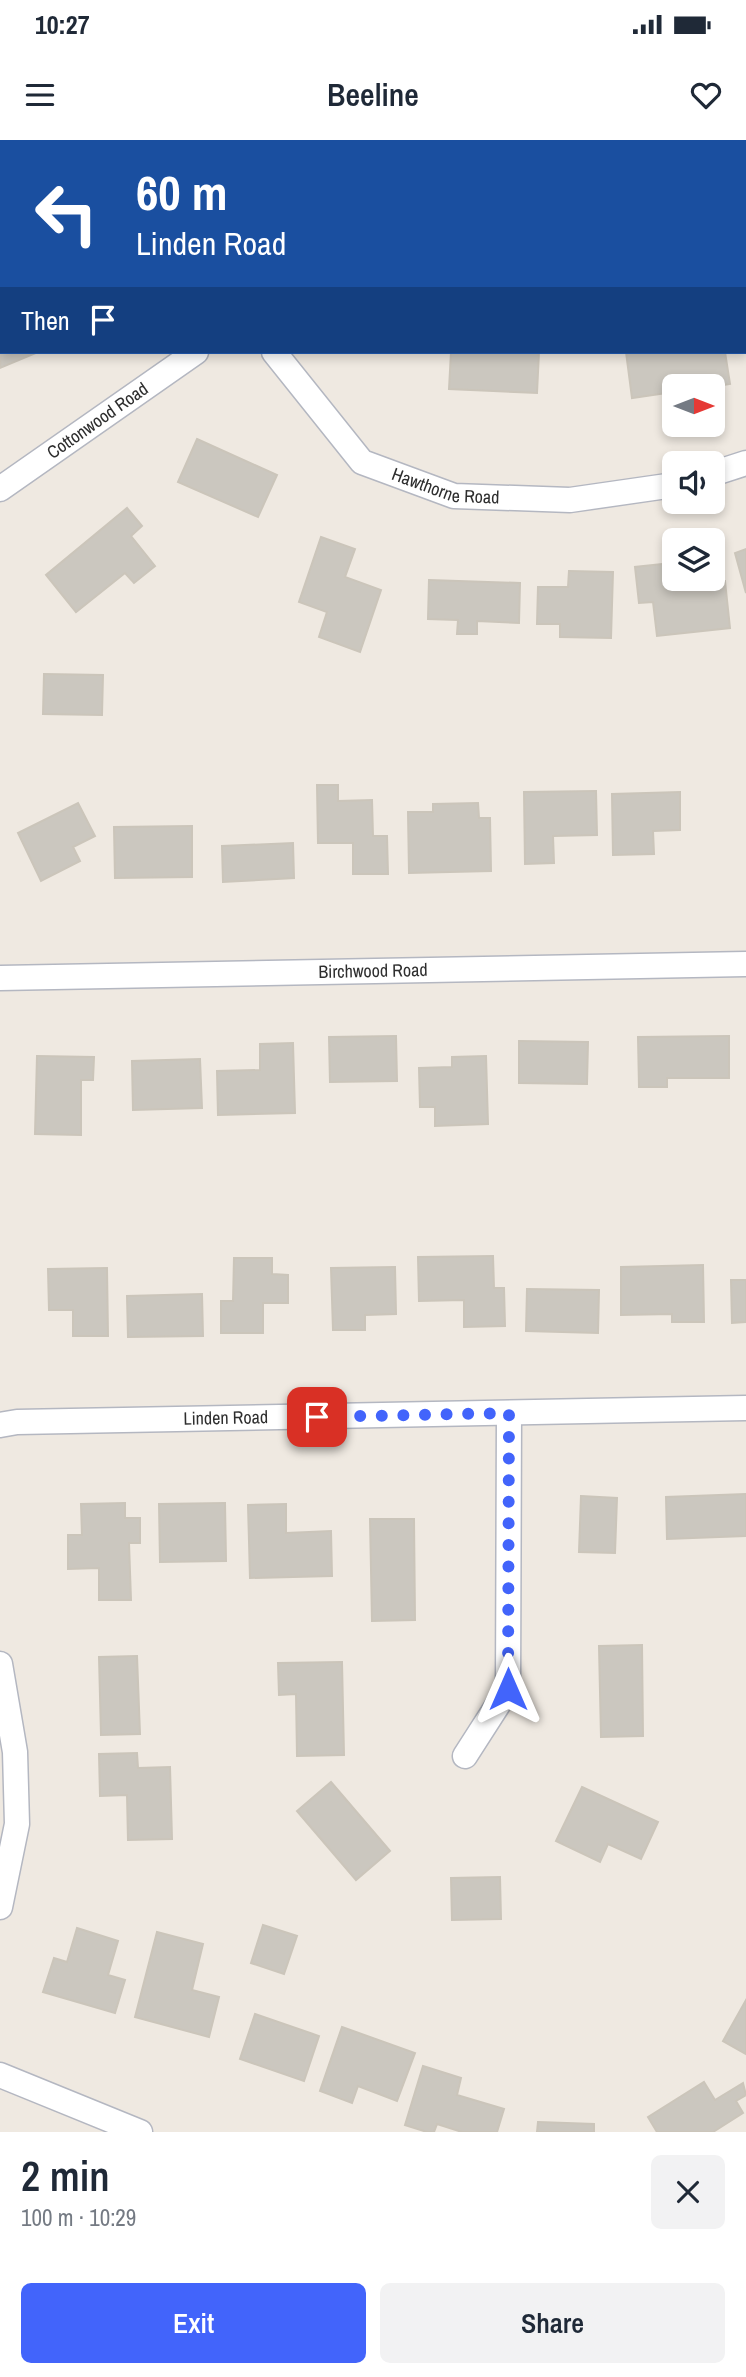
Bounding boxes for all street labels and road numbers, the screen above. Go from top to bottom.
street label: Cottonwood Road [42,376,153,465]
street label: Hawthorne Road [389,461,500,510]
street label: Birchwood Road [318,957,428,984]
street label: Linden Road [183,1404,268,1431]

